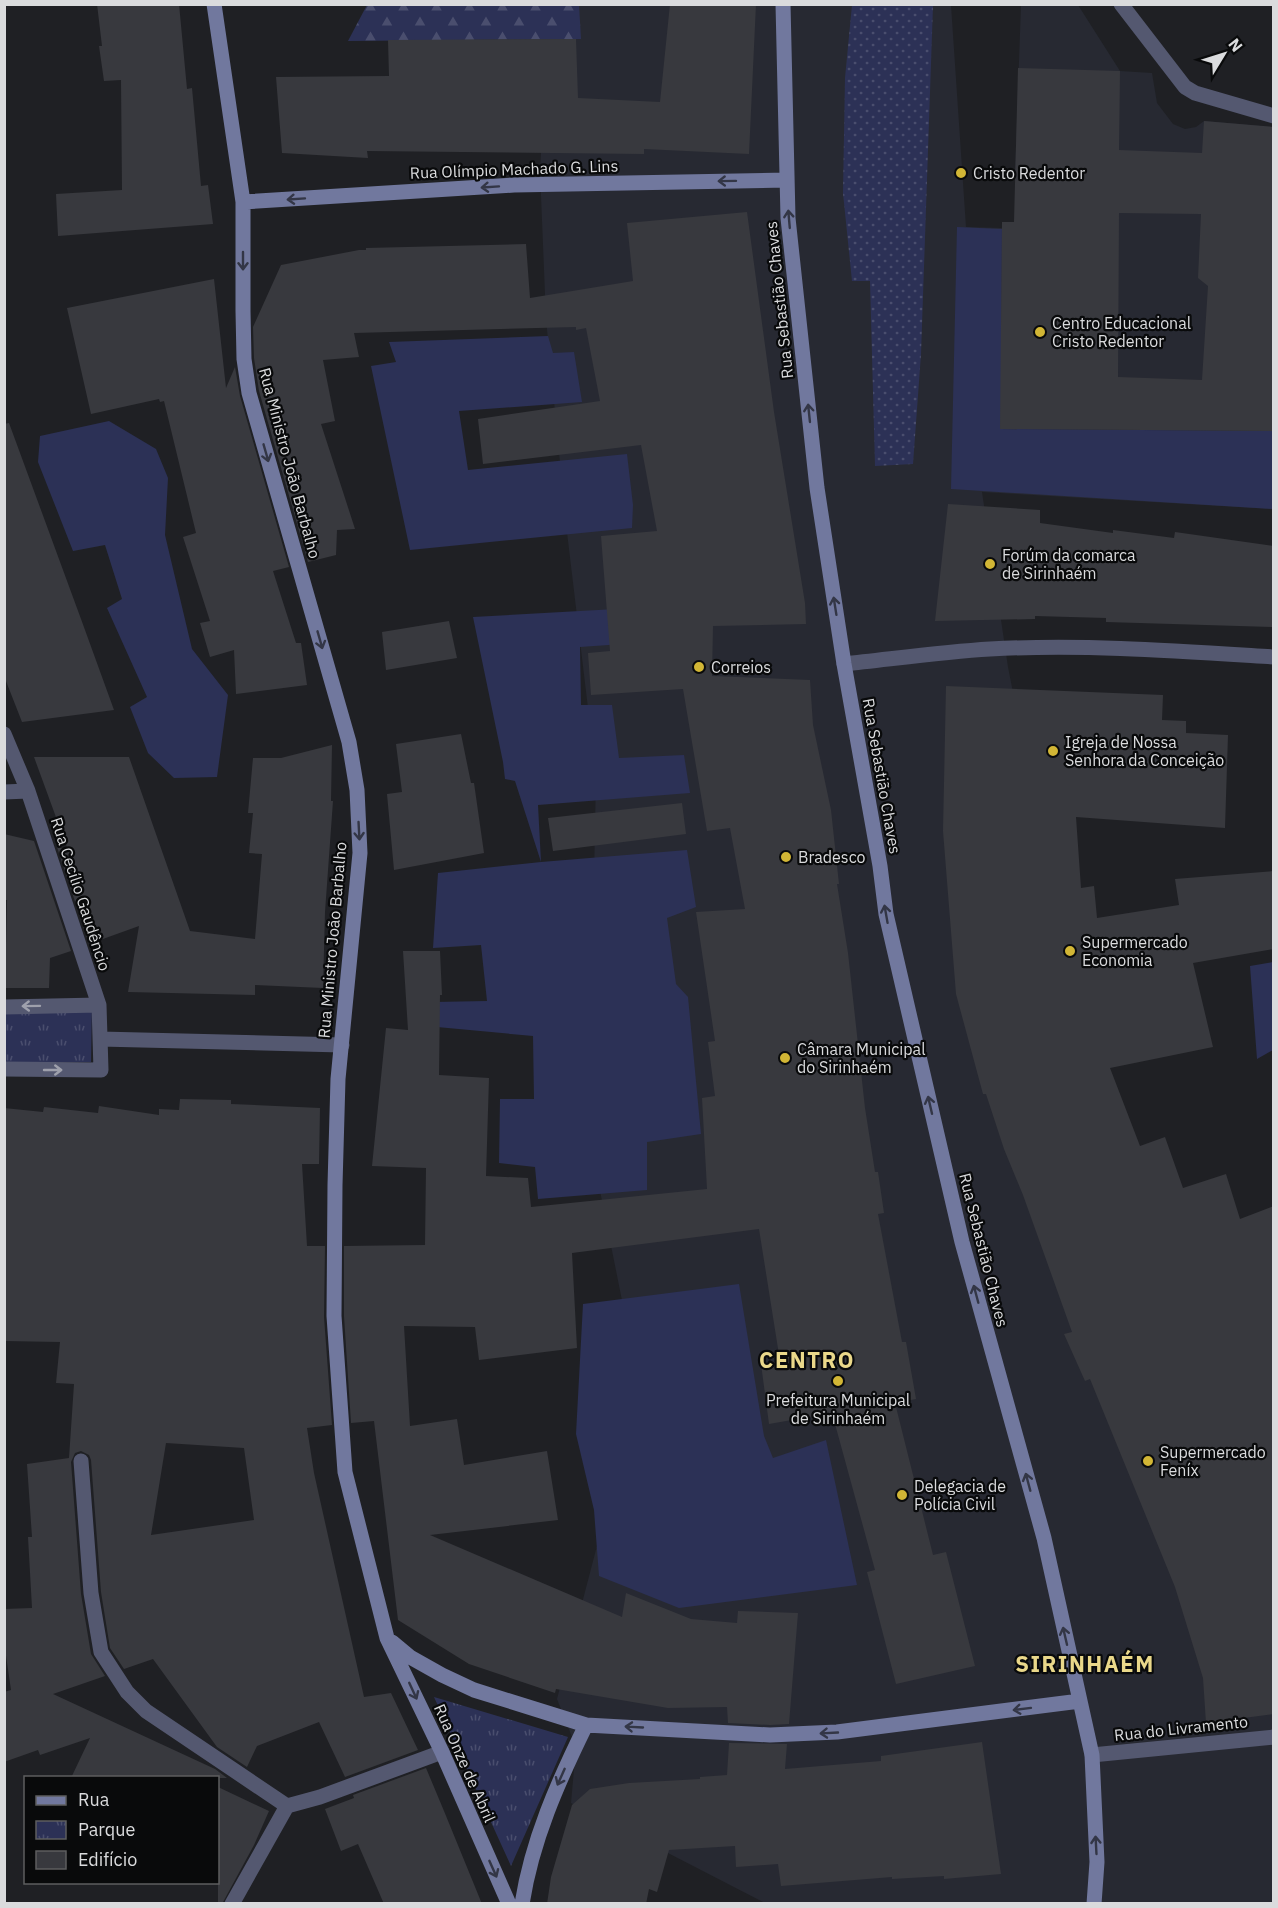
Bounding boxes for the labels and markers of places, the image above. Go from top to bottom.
place label: Cristo Redentor [973,163,1085,183]
marker: Cristo Redentor [954,166,968,180]
place label: Centro Educacional Cristo Redentor [1052,313,1191,351]
marker: Centro Educacional Cristo Redentor [1033,325,1047,339]
place label: Forúm da comarca de Sirinhaém [1002,545,1136,583]
marker: Forúm da comarca de Sirinhaém [983,557,997,571]
place label: Correios [711,657,771,677]
marker: Correios [692,660,706,674]
place label: Igreja de Nossa Senhora da Conceição [1065,732,1224,770]
marker: Igreja de Nossa Senhora da Conceição [1046,744,1060,758]
place label: Bradesco [798,847,866,867]
marker: Bradesco [779,850,793,864]
place label: Supermercado Economia [1082,932,1188,970]
marker: Supermercado Economia [1063,944,1077,958]
place label: Câmara Municipal do Sirinhaém [797,1039,926,1077]
marker: Câmara Municipal do Sirinhaém [778,1051,792,1065]
marker: Prefeitura Municipal de Sirinhaém [831,1374,845,1388]
place label: Prefeitura Municipal de Sirinhaém [766,1390,910,1428]
place label: Supermercado Feníx [1160,1442,1266,1480]
marker: Supermercado Feníx [1141,1454,1155,1468]
place label: Delegacia de Polícia Civil [914,1476,1006,1514]
marker: Delegacia de Polícia Civil [895,1488,909,1502]

